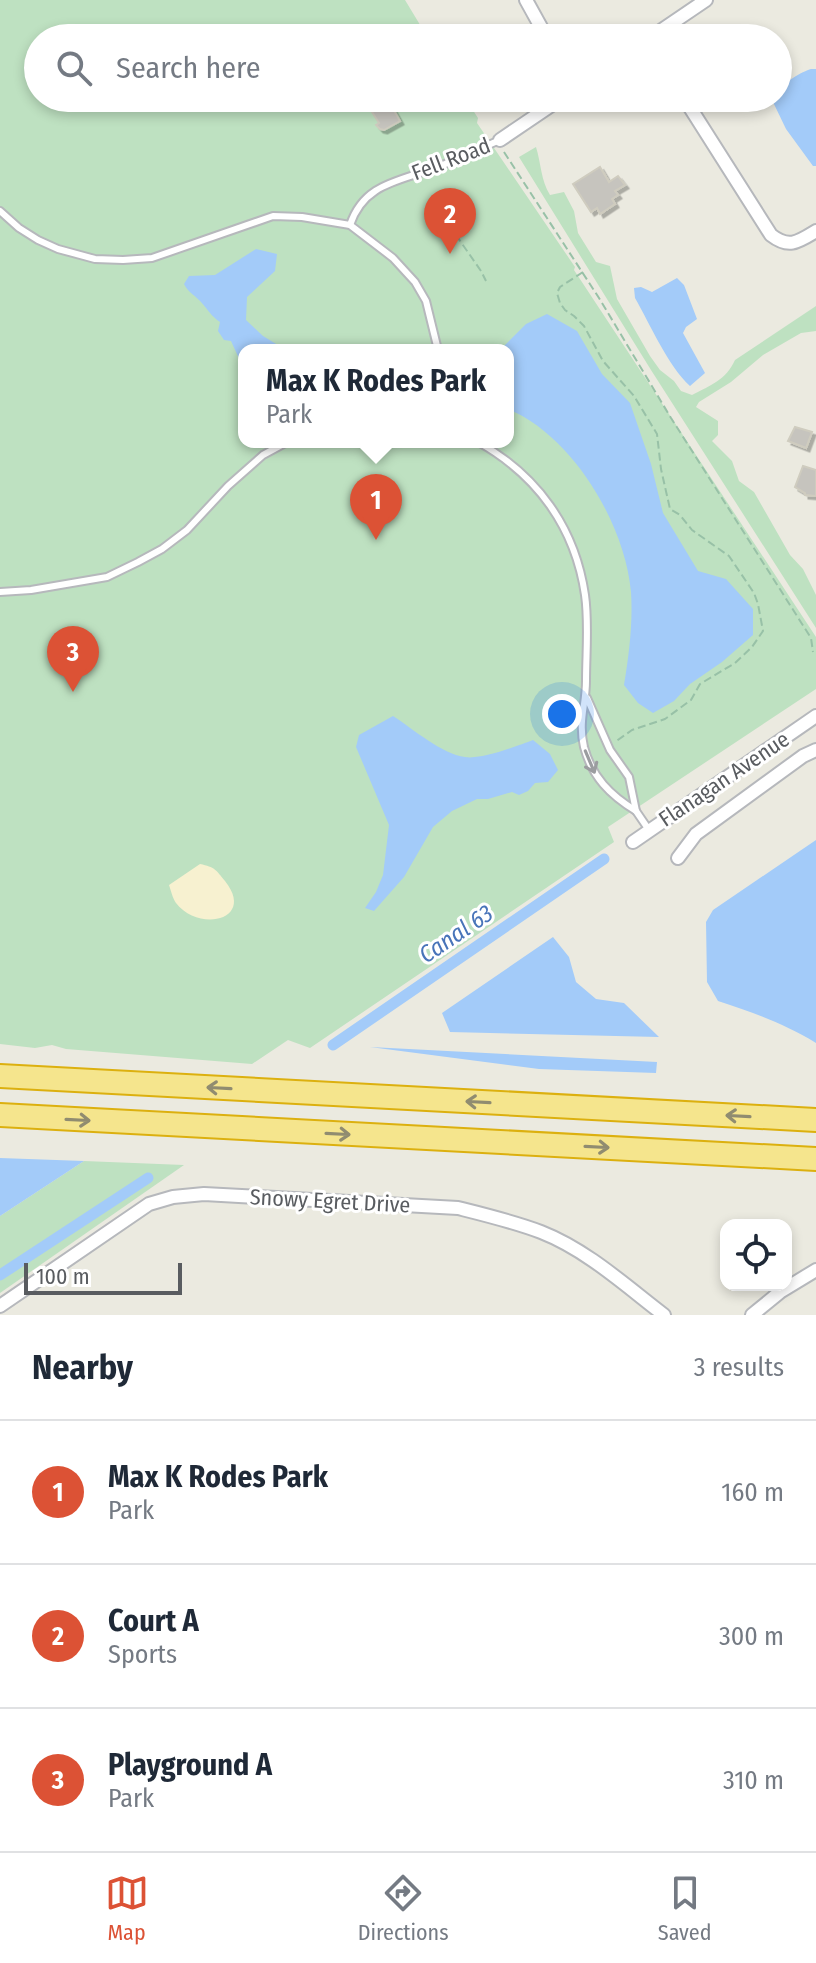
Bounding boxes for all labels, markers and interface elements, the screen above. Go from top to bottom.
search box [24,24,792,112]
icon: search [52,46,96,90]
text: Search here [116,50,261,86]
street label: Fell Road [408,132,494,186]
pin: 2 [424,188,476,254]
popup [238,344,514,448]
text: Max K Rodes Park [266,363,486,399]
text: Park [266,399,312,430]
pin: 1 [350,474,402,540]
pin: 3 [47,626,99,692]
your location [542,694,582,734]
street label: Flanagan Avenue [654,725,794,833]
one-way arrow [584,749,599,774]
water label: Canal 63 [414,899,499,969]
one-way arrow [206,1080,233,1095]
one-way arrow [466,1094,492,1109]
one-way arrow [725,1108,752,1123]
one-way arrow [64,1112,91,1127]
one-way arrow [324,1126,350,1141]
one-way arrow [583,1140,610,1155]
street label: Snowy Egret Drive [249,1183,411,1219]
map controls [720,1219,792,1291]
button: locate [720,1219,792,1291]
scale bar [24,1259,182,1295]
text: 100 m [36,1263,90,1290]
text: Nearby [32,1347,133,1388]
text: 3 results [694,1352,784,1383]
text: Max K Rodes Park [108,1459,328,1495]
text: 1 [53,1477,64,1508]
text: 160 m [721,1477,784,1508]
text: Park [108,1495,154,1526]
text: Court A [108,1603,199,1639]
text: 2 [52,1621,64,1652]
text: 300 m [719,1621,784,1652]
text: Sports [108,1639,177,1670]
text: Playground A [108,1747,272,1783]
text: 3 [52,1765,64,1796]
text: 310 m [723,1765,784,1796]
text: Park [108,1783,154,1814]
tab: Map [105,1871,149,1946]
tab: Directions [358,1871,449,1946]
tab: Saved [658,1871,711,1946]

